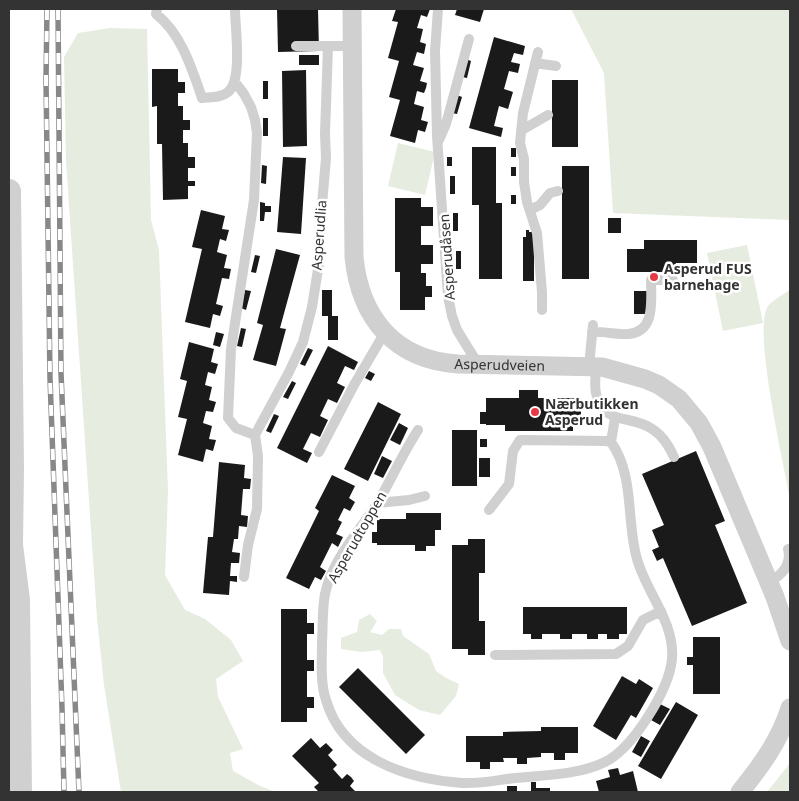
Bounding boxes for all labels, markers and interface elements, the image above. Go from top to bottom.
street label: Asperudlia [307,199,330,271]
street label: Asperudåsen [434,213,459,301]
place label: Asperud FUS barnehage [664,259,752,294]
marker: Asperud FUS barnehage [648,271,660,283]
street label: Asperudveien [454,354,545,375]
place label: Nærbutikken Asperud [545,394,639,429]
marker: Nærbutikken Asperud [529,406,541,418]
street label: Asperudtoppen [323,488,390,586]

